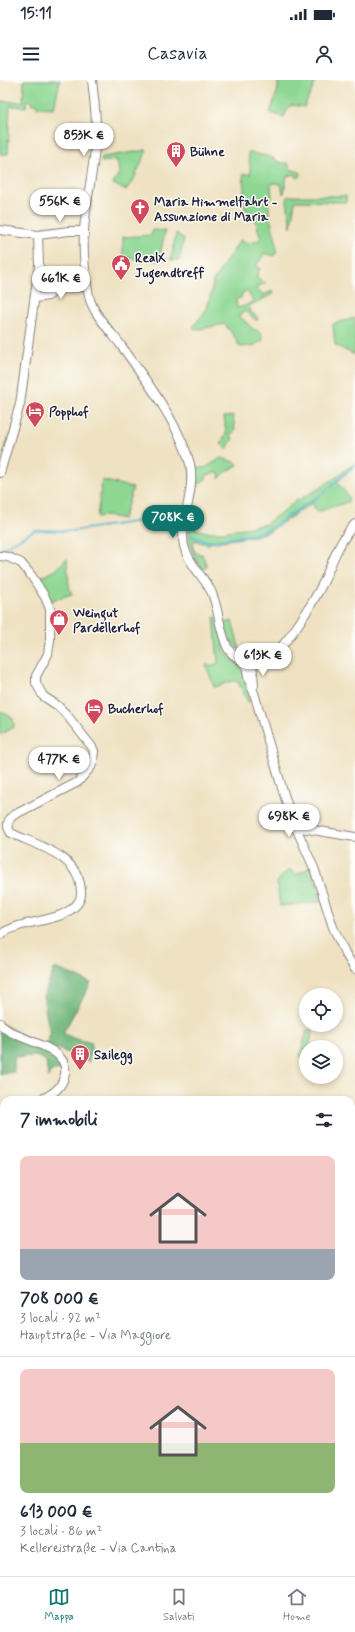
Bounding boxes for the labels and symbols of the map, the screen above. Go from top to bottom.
pin: 853K € [51,123,117,157]
building icon: Bühne [165,140,187,168]
place label: Bühne [190,144,225,161]
pin: 556K € [27,189,93,223]
place label: Maria Himmelfahrt - Assunzione di Maria [154,194,278,226]
church icon: Maria Himmelfahrt - Assunzione di Maria [129,197,151,225]
place label: RealX Jugendtreff [135,250,205,285]
public building icon: RealX Jugendtreff [110,253,132,281]
pin: 661K € [28,266,94,300]
hotel icon: Popphof [24,400,46,428]
place label: Popphof [49,404,89,421]
pin: 708K € [140,505,206,539]
place label: Weingut Pardellerhof [72,605,141,637]
shop icon: Weingut Pardellerhof [48,608,70,636]
pin: 613K € [230,643,296,677]
hotel icon: Bucherhof [83,697,105,725]
place label: Bucherhof [108,701,164,718]
pin: 477K € [26,747,92,781]
pin: 698K € [256,804,322,838]
building icon: Sailegg [69,1043,91,1071]
place label: Sailegg [94,1047,133,1066]

